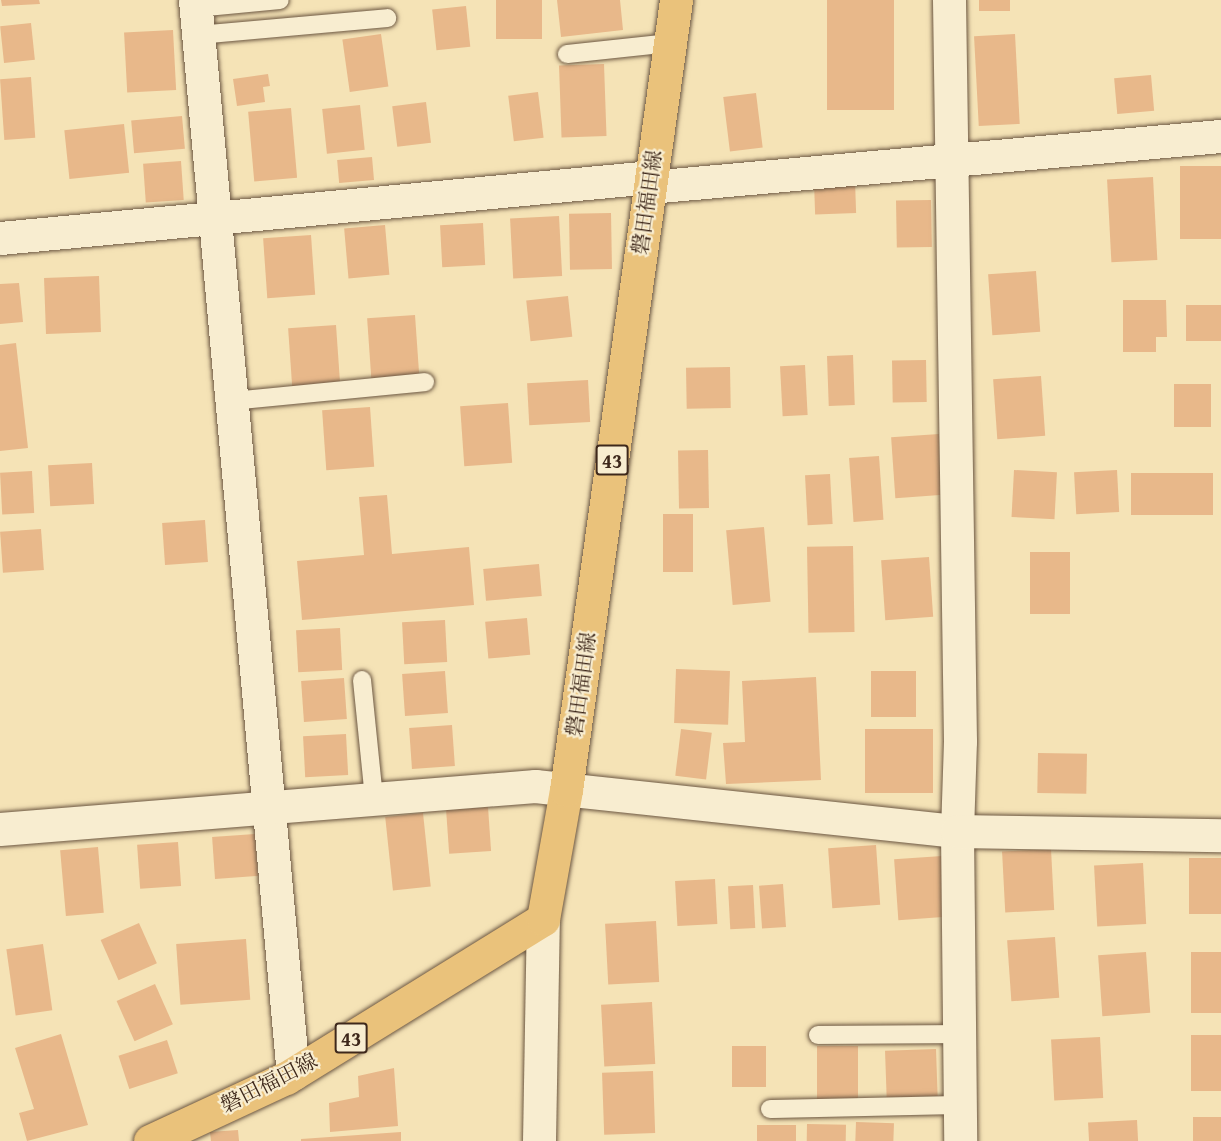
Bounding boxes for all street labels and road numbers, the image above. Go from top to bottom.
street label: 磐田福田線 [627,148,667,256]
road number: 43 [596,443,628,477]
street label: 磐田福田線 [561,630,601,738]
road number: 43 [334,1021,368,1055]
street label: 磐田福田線 [217,1048,321,1118]

